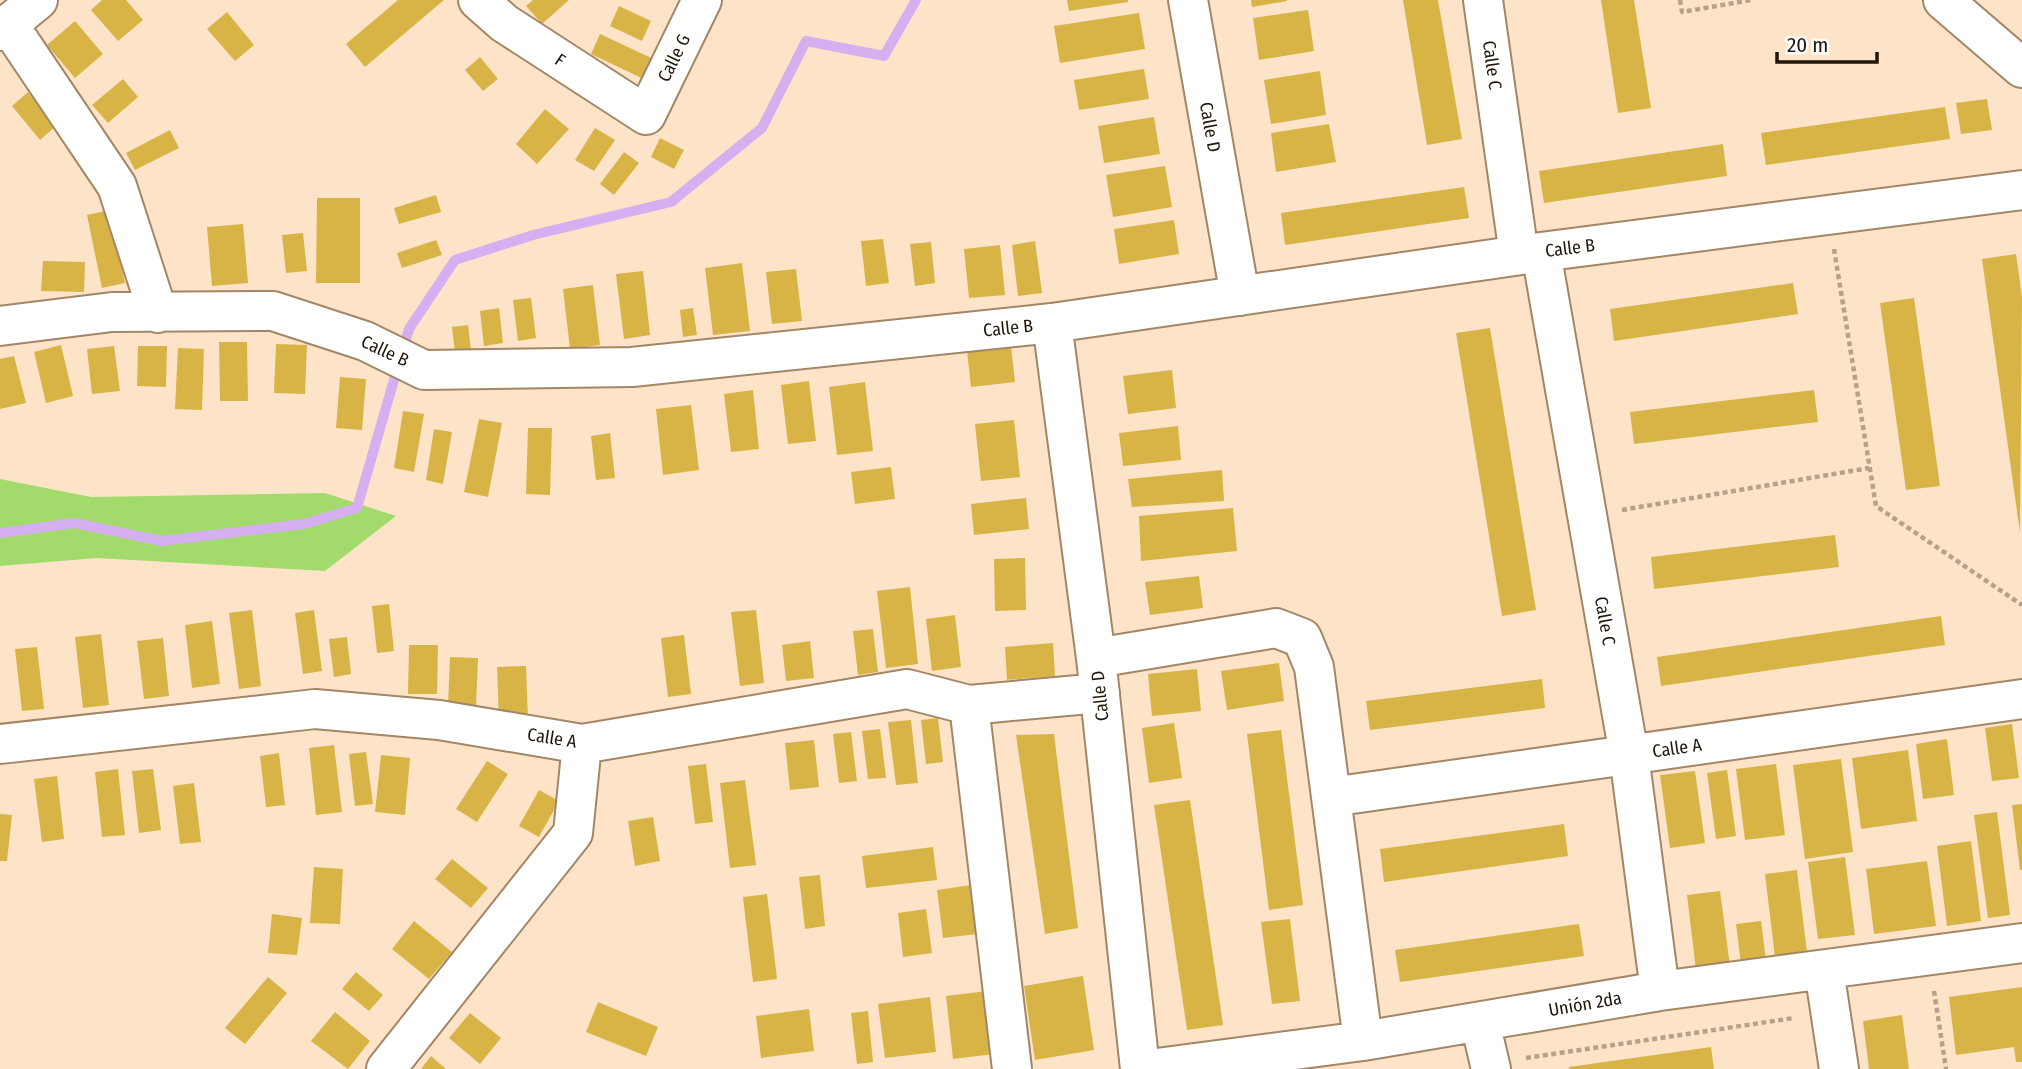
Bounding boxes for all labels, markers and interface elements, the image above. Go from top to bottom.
scale bar [1777,21,1877,65]
street label: Calle G [653,30,695,86]
text: 20 m [1787,32,1828,58]
street label: Calle C [1478,39,1506,91]
street label: F [551,49,569,71]
street label: Calle D [1195,100,1225,154]
street label: Calle B [1544,234,1596,262]
street label: Calle B [982,314,1034,342]
street label: Calle B [358,330,412,372]
street label: Calle C [1590,595,1620,647]
street label: Calle D [1086,670,1114,722]
street label: Calle A [526,723,579,753]
street label: Calle A [1651,734,1704,762]
street label: Unión 2da [1547,987,1623,1021]

